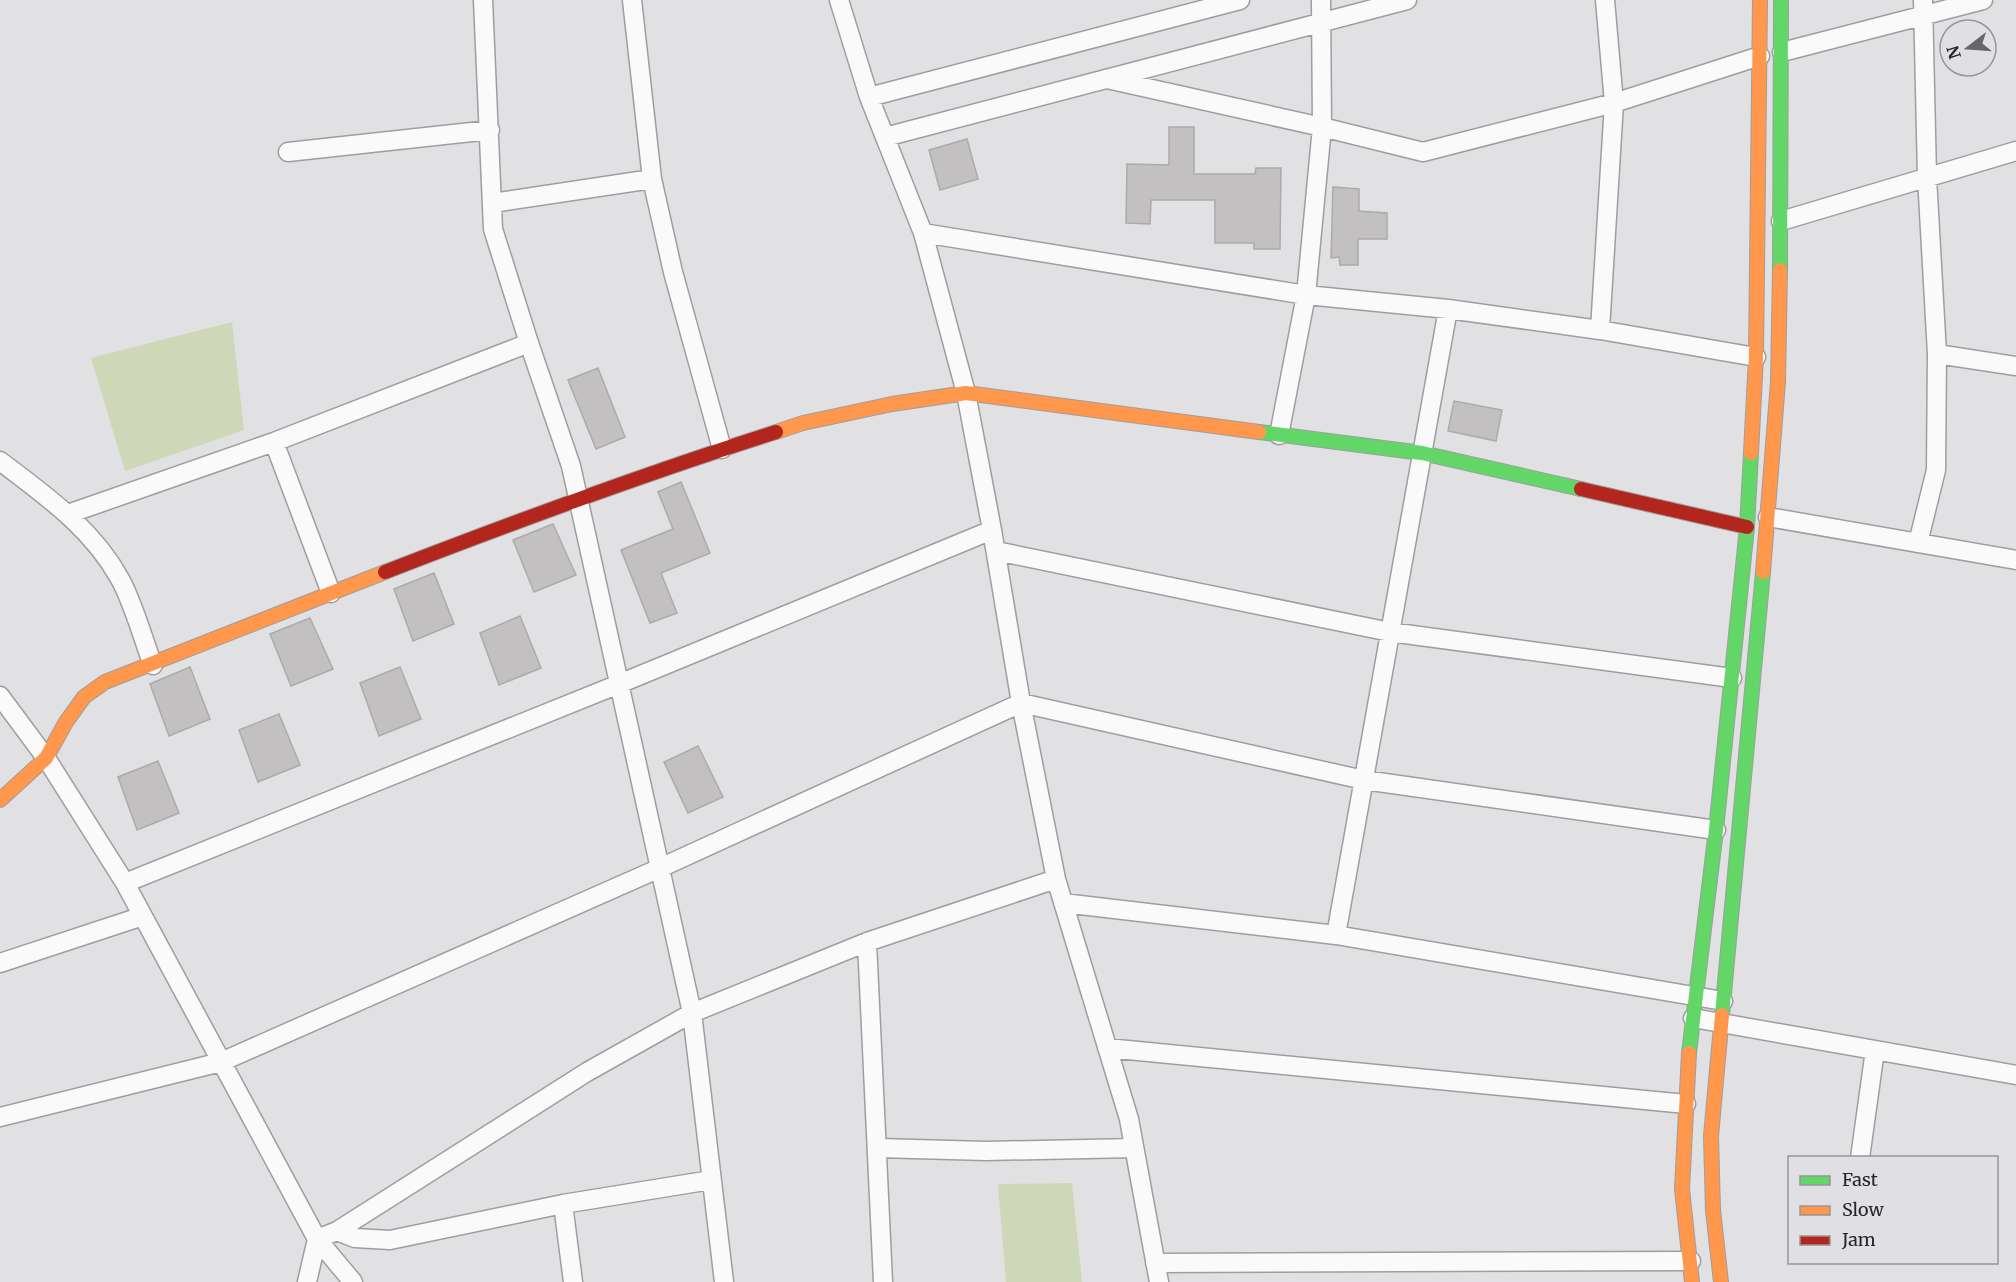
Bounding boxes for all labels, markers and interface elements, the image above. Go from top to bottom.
north arrow [1938,18,1998,78]
text: N [1942,43,1965,61]
legend [1788,1156,1998,1264]
text: Fast [1842,1168,1878,1191]
text: Slow [1842,1198,1885,1221]
text: Jam [1841,1228,1876,1251]

